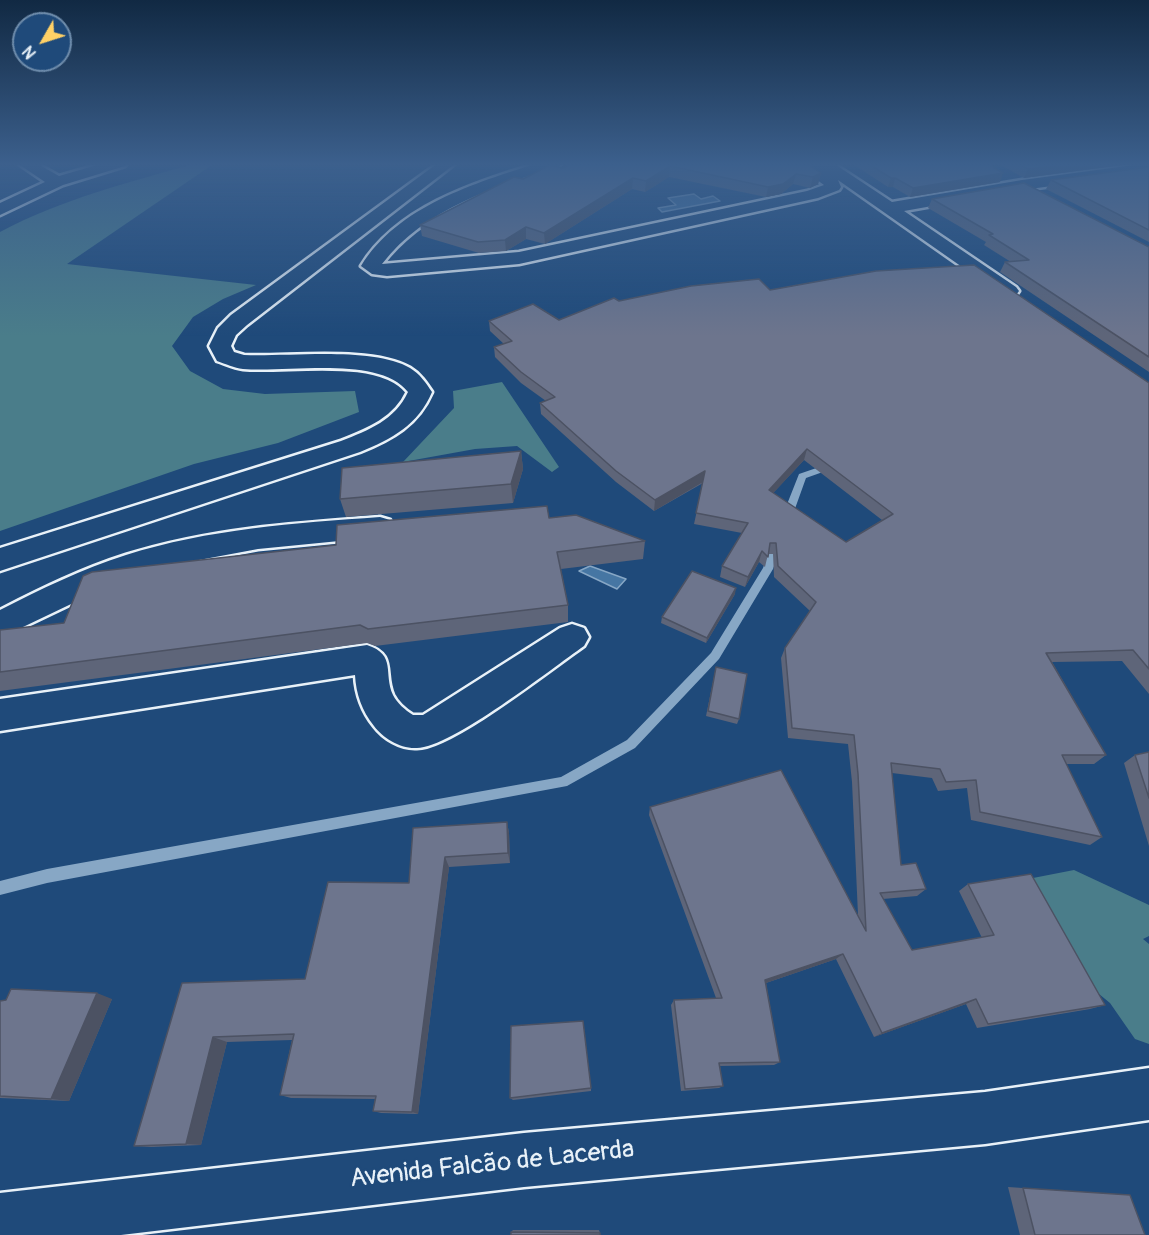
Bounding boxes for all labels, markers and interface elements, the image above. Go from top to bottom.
north arrow [12,12,72,72]
text: N [18,42,41,63]
street label: Avenida Falcão de Lacerda [348,1135,636,1195]

